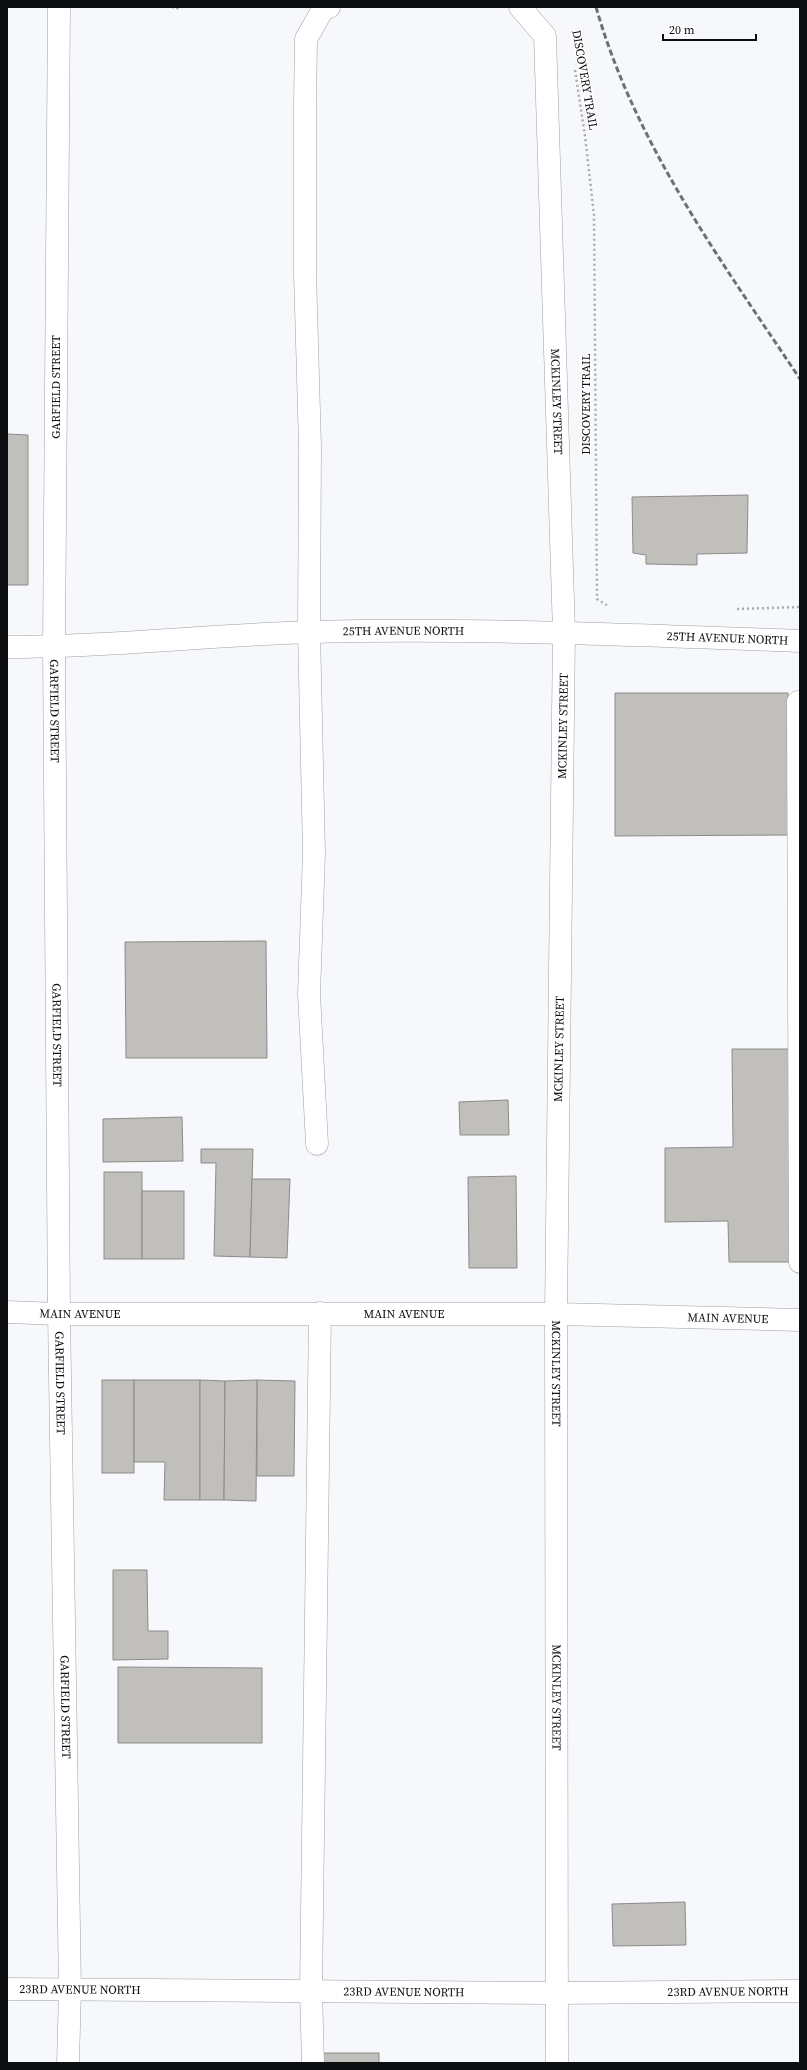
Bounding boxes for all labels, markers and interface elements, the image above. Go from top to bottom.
scale bar [663,16,756,42]
text: 20 m [669,22,695,38]
street label: DISCOVERY TRAIL [568,29,602,131]
street label: GARFIELD STREET [48,335,64,439]
street label: MCKINLEY STREET [547,348,566,456]
street label: DISCOVERY TRAIL [578,353,594,455]
street label: 25TH AVENUE NORTH [343,623,464,639]
street label: 25TH AVENUE NORTH [666,628,789,649]
street label: GARFIELD STREET [46,659,63,763]
street label: MCKINLEY STREET [554,672,572,779]
street label: GARFIELD STREET [49,983,65,1087]
street label: MCKINLEY STREET [550,995,568,1102]
street label: MAIN AVENUE [39,1305,121,1322]
street label: MAIN AVENUE [363,1306,445,1322]
street label: MAIN AVENUE [687,1309,769,1327]
street label: MCKINLEY STREET [548,1320,564,1427]
street label: GARFIELD STREET [51,1331,69,1436]
street label: MCKINLEY STREET [548,1644,565,1751]
street label: GARFIELD STREET [57,1655,74,1759]
street label: 23RD AVENUE NORTH [19,1981,141,1998]
street label: 23RD AVENUE NORTH [343,1983,465,2000]
street label: 23RD AVENUE NORTH [667,1983,789,2000]

